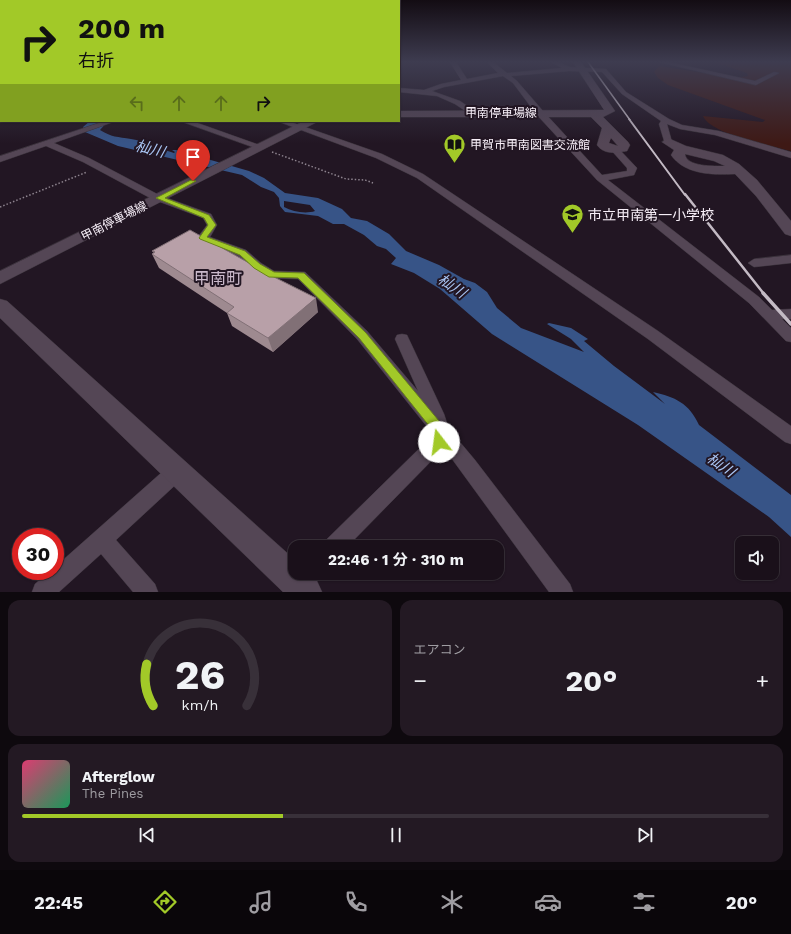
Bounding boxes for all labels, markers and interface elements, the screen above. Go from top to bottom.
text: 200 m [78,12,165,45]
icon: right [12,16,64,68]
text: 右折 [78,50,114,71]
icon: left [126,92,148,114]
icon: ahead [168,92,190,114]
icon: ahead [210,92,232,114]
icon: right [252,92,274,114]
street label: 甲南停車場線 [465,106,537,120]
library icon: 甲賀市甲南図書交流館 [441,132,467,165]
water label: 杣川 [133,137,169,162]
place label: 甲賀市甲南図書交流館 [470,138,590,152]
pin [176,140,210,181]
icon: arrive [182,146,204,168]
street label: 甲南停車場線 [79,198,149,244]
school or university icon: 市立甲南第一小学校 [559,202,585,235]
place label: 市立甲南第一小学校 [588,207,714,223]
district label: 甲南町 [194,269,242,288]
water label: 杣川 [435,270,471,303]
position arrow [418,421,460,463]
water label: 杣川 [704,449,740,482]
speed limit sign: 30 [12,528,64,580]
map controls [735,536,779,580]
button: sound [735,536,779,580]
text: 22:46 · 1 分 · 310 m [328,551,464,569]
text: エアコン [414,642,466,657]
text: 26 [175,650,225,699]
text: 20° [565,663,617,698]
text: − [414,668,427,693]
text: + [756,668,769,693]
text: km/h [181,697,218,713]
text: Afterglow [82,768,155,786]
text: The Pines [82,786,143,801]
icon: previous [136,824,158,846]
icon: pause [385,824,407,846]
icon: next [634,824,656,846]
icon: directions [151,888,179,916]
icon: music [247,888,275,916]
icon: phone [342,888,370,916]
icon: climate [438,888,466,916]
icon: car [534,888,562,916]
icon: filters [630,888,658,916]
text: 22:45 [34,892,83,913]
text: 20° [726,892,757,913]

